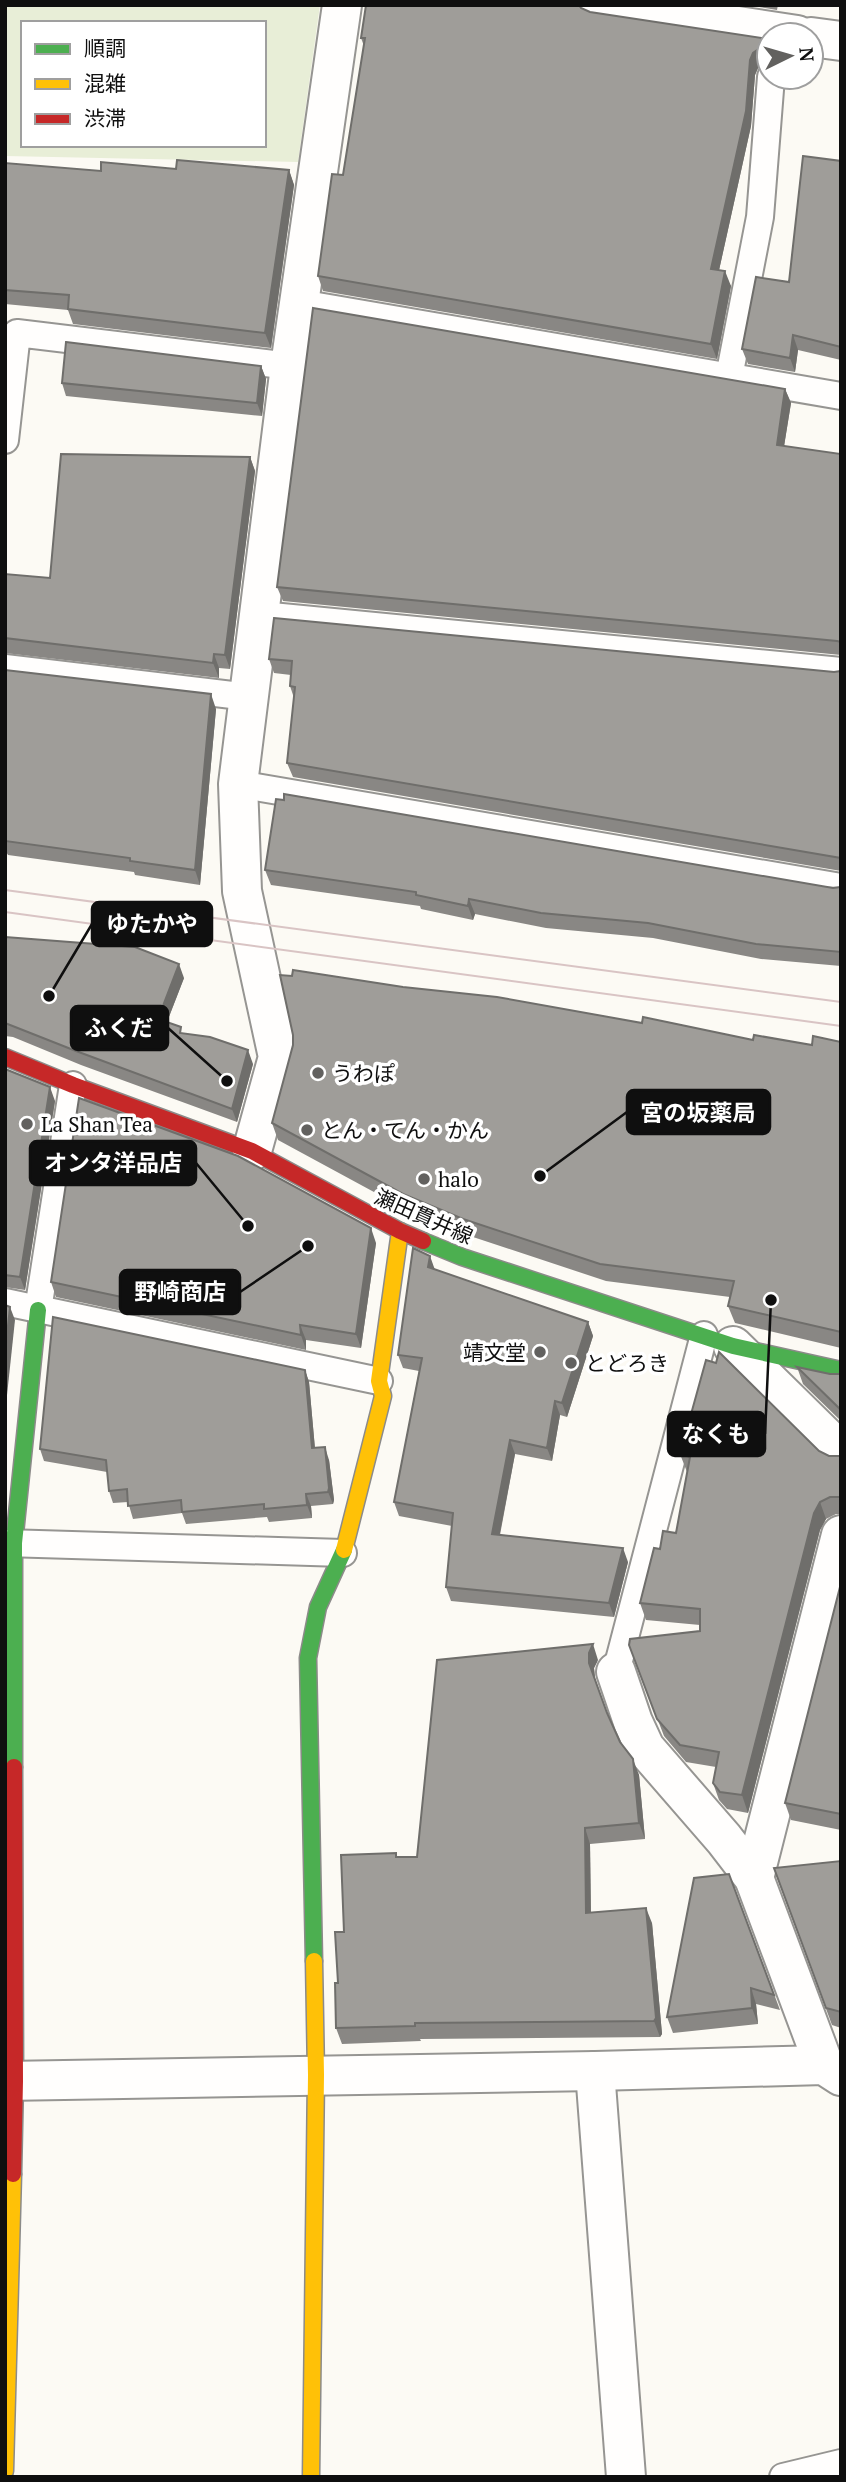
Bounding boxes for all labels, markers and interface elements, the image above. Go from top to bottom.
legend [21,21,266,147]
north arrow [755,21,825,91]
text: 順調 [84,34,126,62]
text: N [794,46,821,63]
text: 混雑 [84,69,126,97]
text: 渋滞 [84,104,126,132]
callout: ゆたかや [92,902,212,946]
text: ゆたかや [106,908,198,939]
callout: ふくだ [71,1006,168,1050]
text: ふくだ [85,1012,154,1043]
place label: うわぽ [332,1059,395,1087]
marker: うわぽ [310,1065,326,1081]
callout: 宮の坂薬局 [627,1090,770,1134]
text: 宮の坂薬局 [641,1097,756,1128]
place label: La Shan Tea [41,1110,153,1138]
marker: La Shan Tea [19,1116,35,1132]
place label: とん・てん・かん [321,1116,489,1144]
marker: とん・てん・かん [299,1122,315,1138]
callout: オンタ洋品店 [30,1141,196,1185]
text: オンタ洋品店 [44,1147,182,1178]
place label: halo [438,1165,479,1193]
marker: halo [416,1171,432,1187]
street label: 瀬田貫井線 [370,1182,478,1250]
callout: 野崎商店 [120,1270,240,1314]
text: 野崎商店 [134,1276,226,1307]
place label: 靖文堂 [463,1338,526,1366]
marker: 靖文堂 [532,1344,548,1360]
place label: とどろき [585,1349,669,1377]
marker: とどろき [563,1355,579,1371]
callout: なくも [668,1412,765,1456]
text: なくも [682,1418,751,1449]

